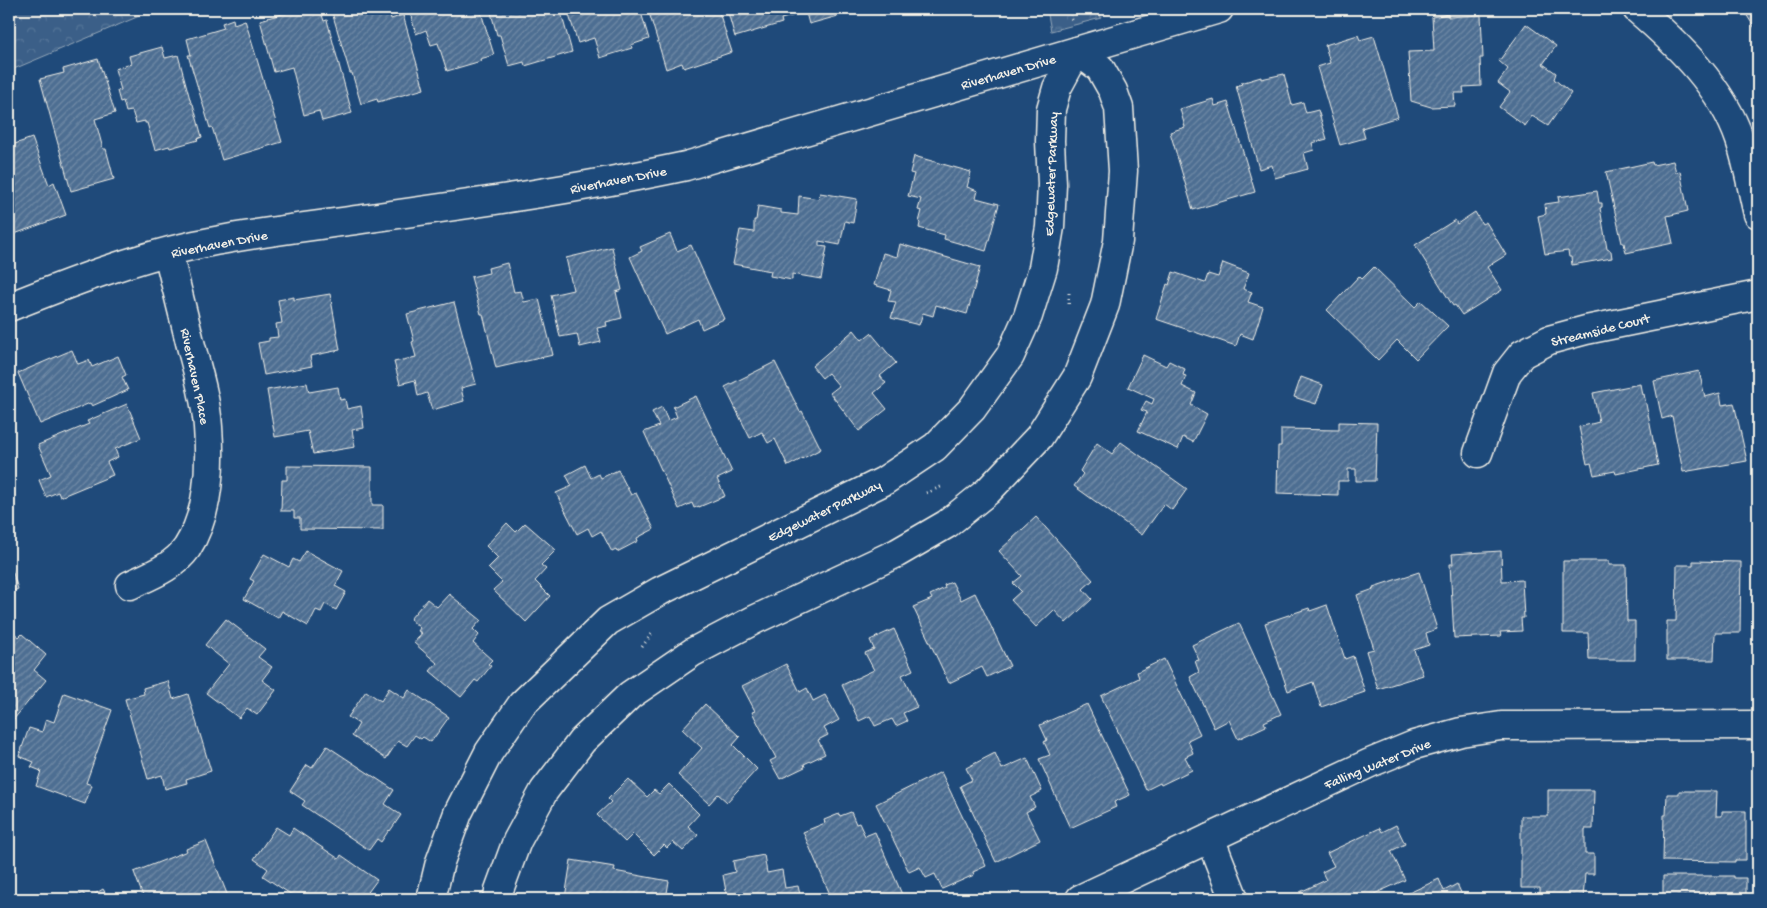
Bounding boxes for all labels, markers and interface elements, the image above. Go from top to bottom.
street label: Riverhaven Drive [959,52,1059,95]
street label: Edgewater Parkway [1042,112,1063,236]
street label: Riverhaven Drive [569,164,669,199]
street label: Riverhaven Drive [170,228,270,263]
street label: Streamside Court [1549,311,1653,352]
street label: Riverhaven Place [175,327,212,427]
street label: Edgewater Parkway [766,477,885,547]
street label: Falling Water Drive [1321,736,1434,795]

